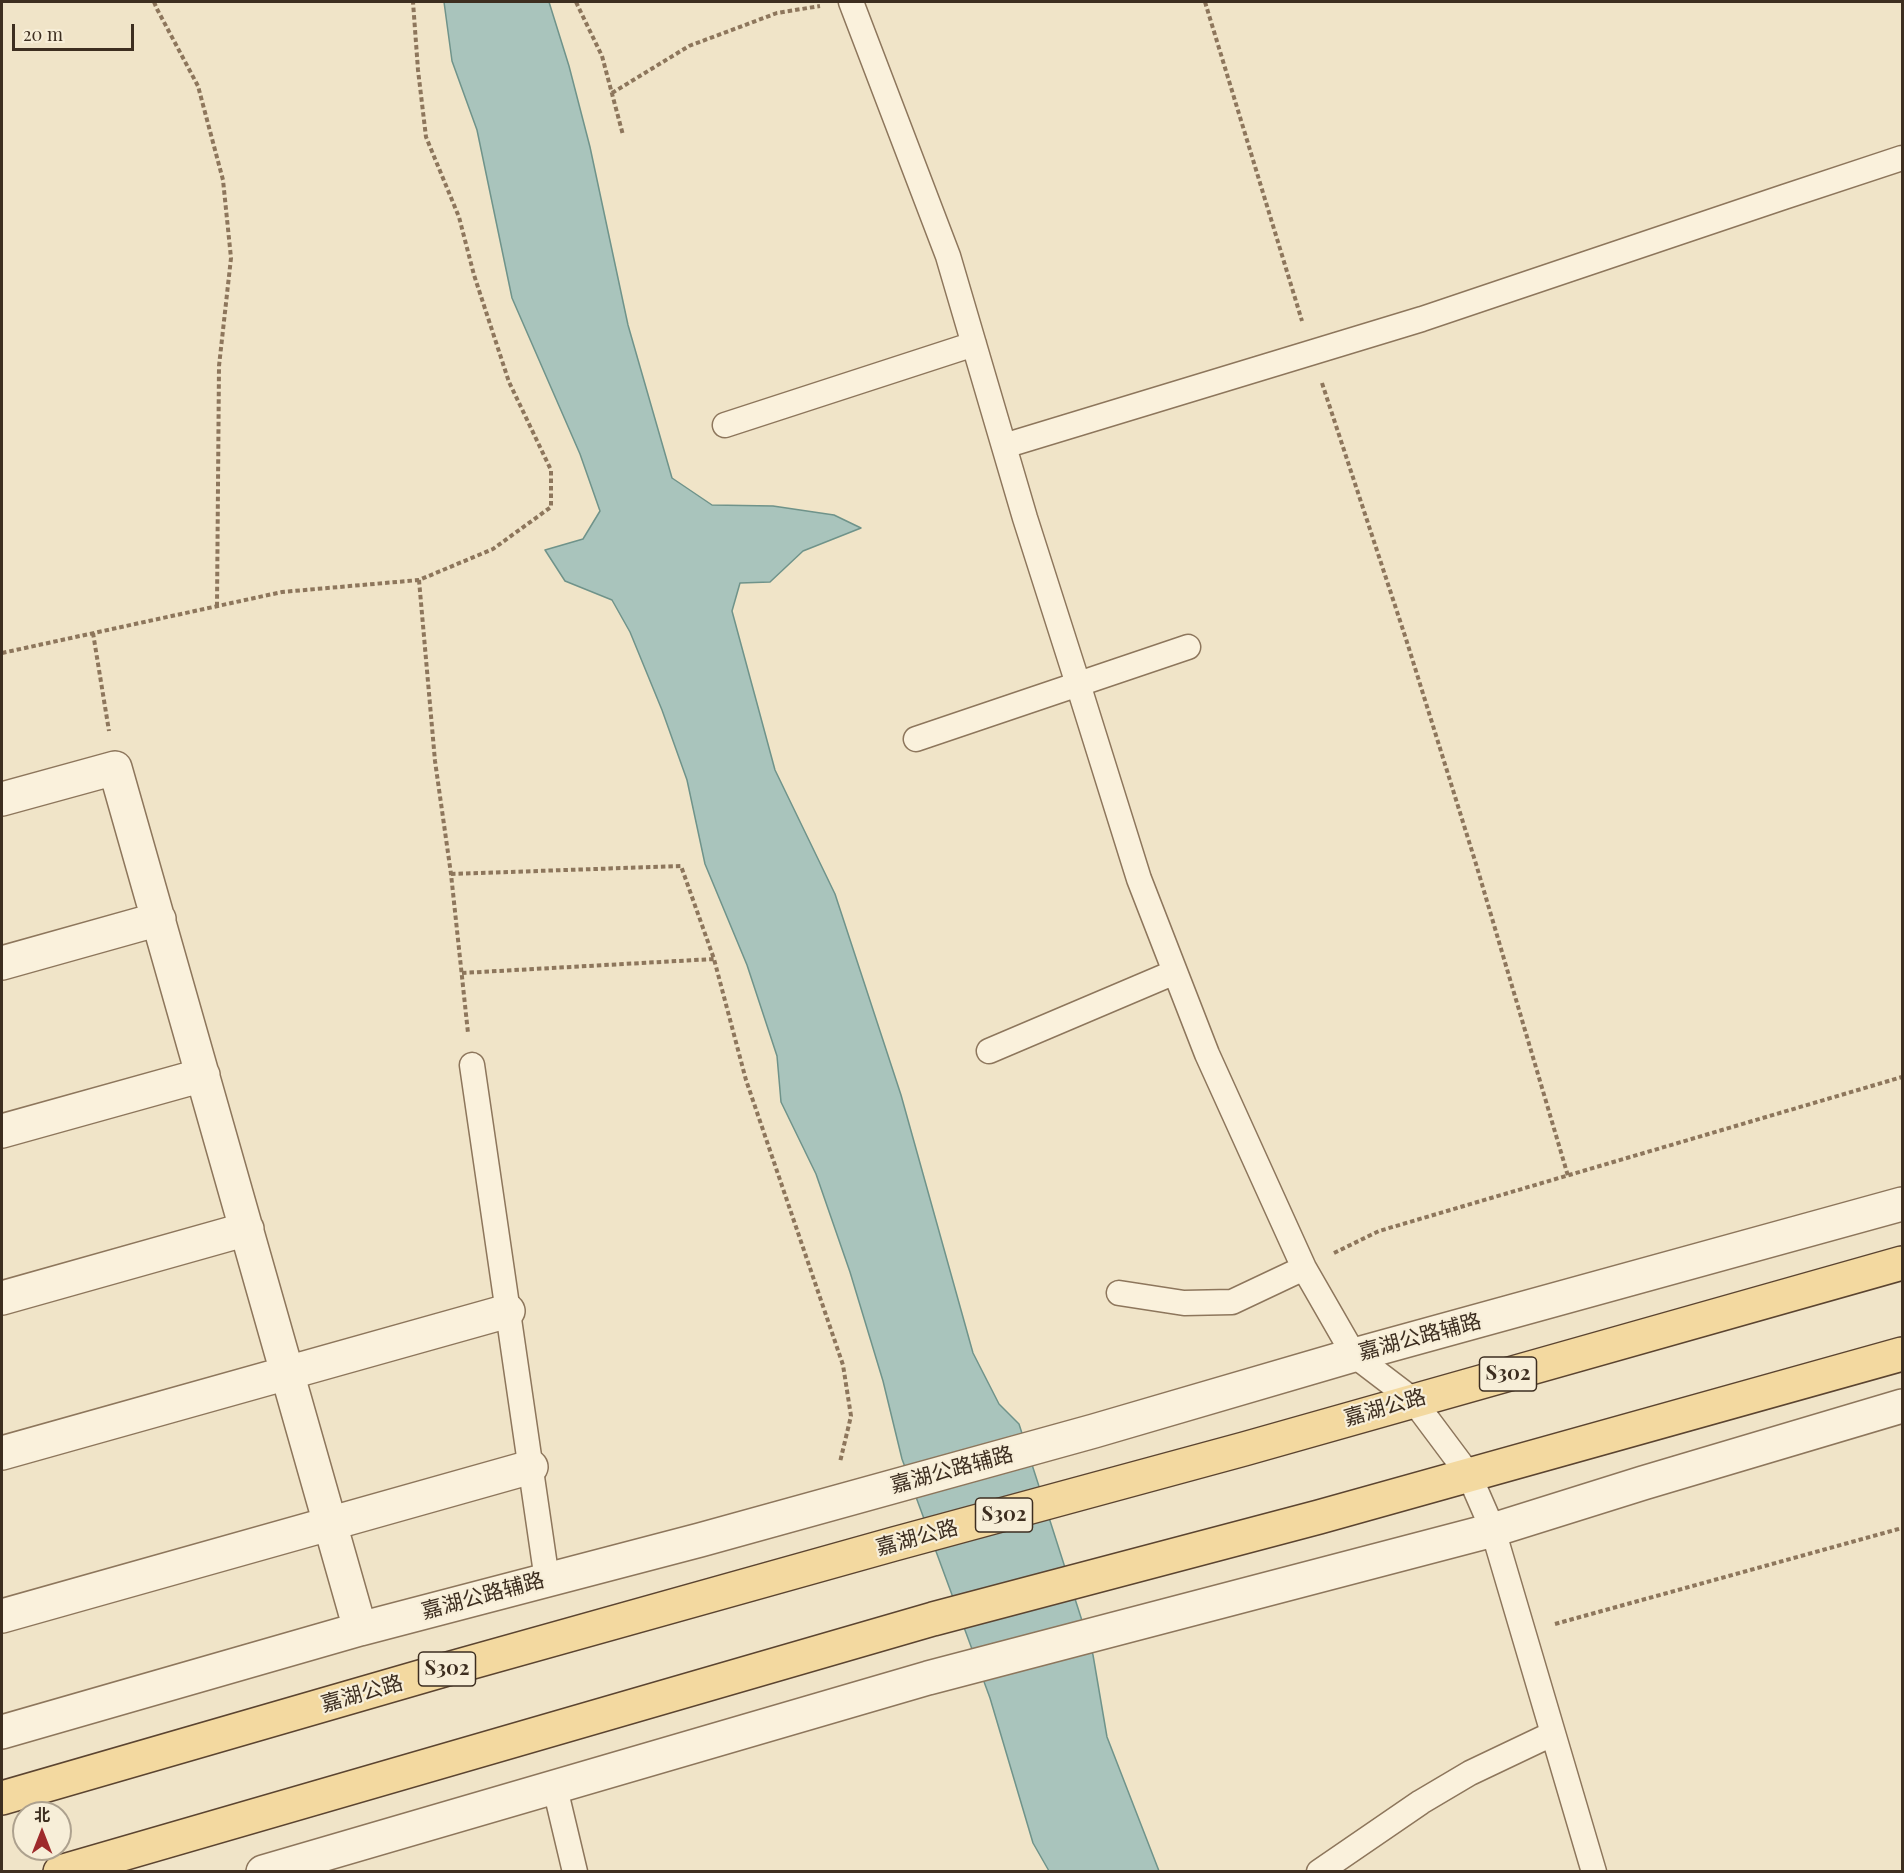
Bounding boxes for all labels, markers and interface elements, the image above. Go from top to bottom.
scale bar [15,12,136,50]
text: 20 m [23,22,63,46]
street label: 嘉湖公路辅路 [1356,1309,1484,1365]
road number: S302 [1480,1357,1537,1391]
street label: 嘉湖公路 [1341,1384,1429,1432]
street label: 嘉湖公路辅路 [888,1442,1016,1498]
road number: S302 [976,1498,1032,1532]
street label: 嘉湖公路 [873,1515,961,1561]
street label: 嘉湖公路辅路 [419,1568,547,1624]
road number: S302 [418,1652,476,1686]
street label: 嘉湖公路 [318,1670,406,1718]
north arrow [12,1801,72,1861]
text: 北 [34,1804,50,1825]

